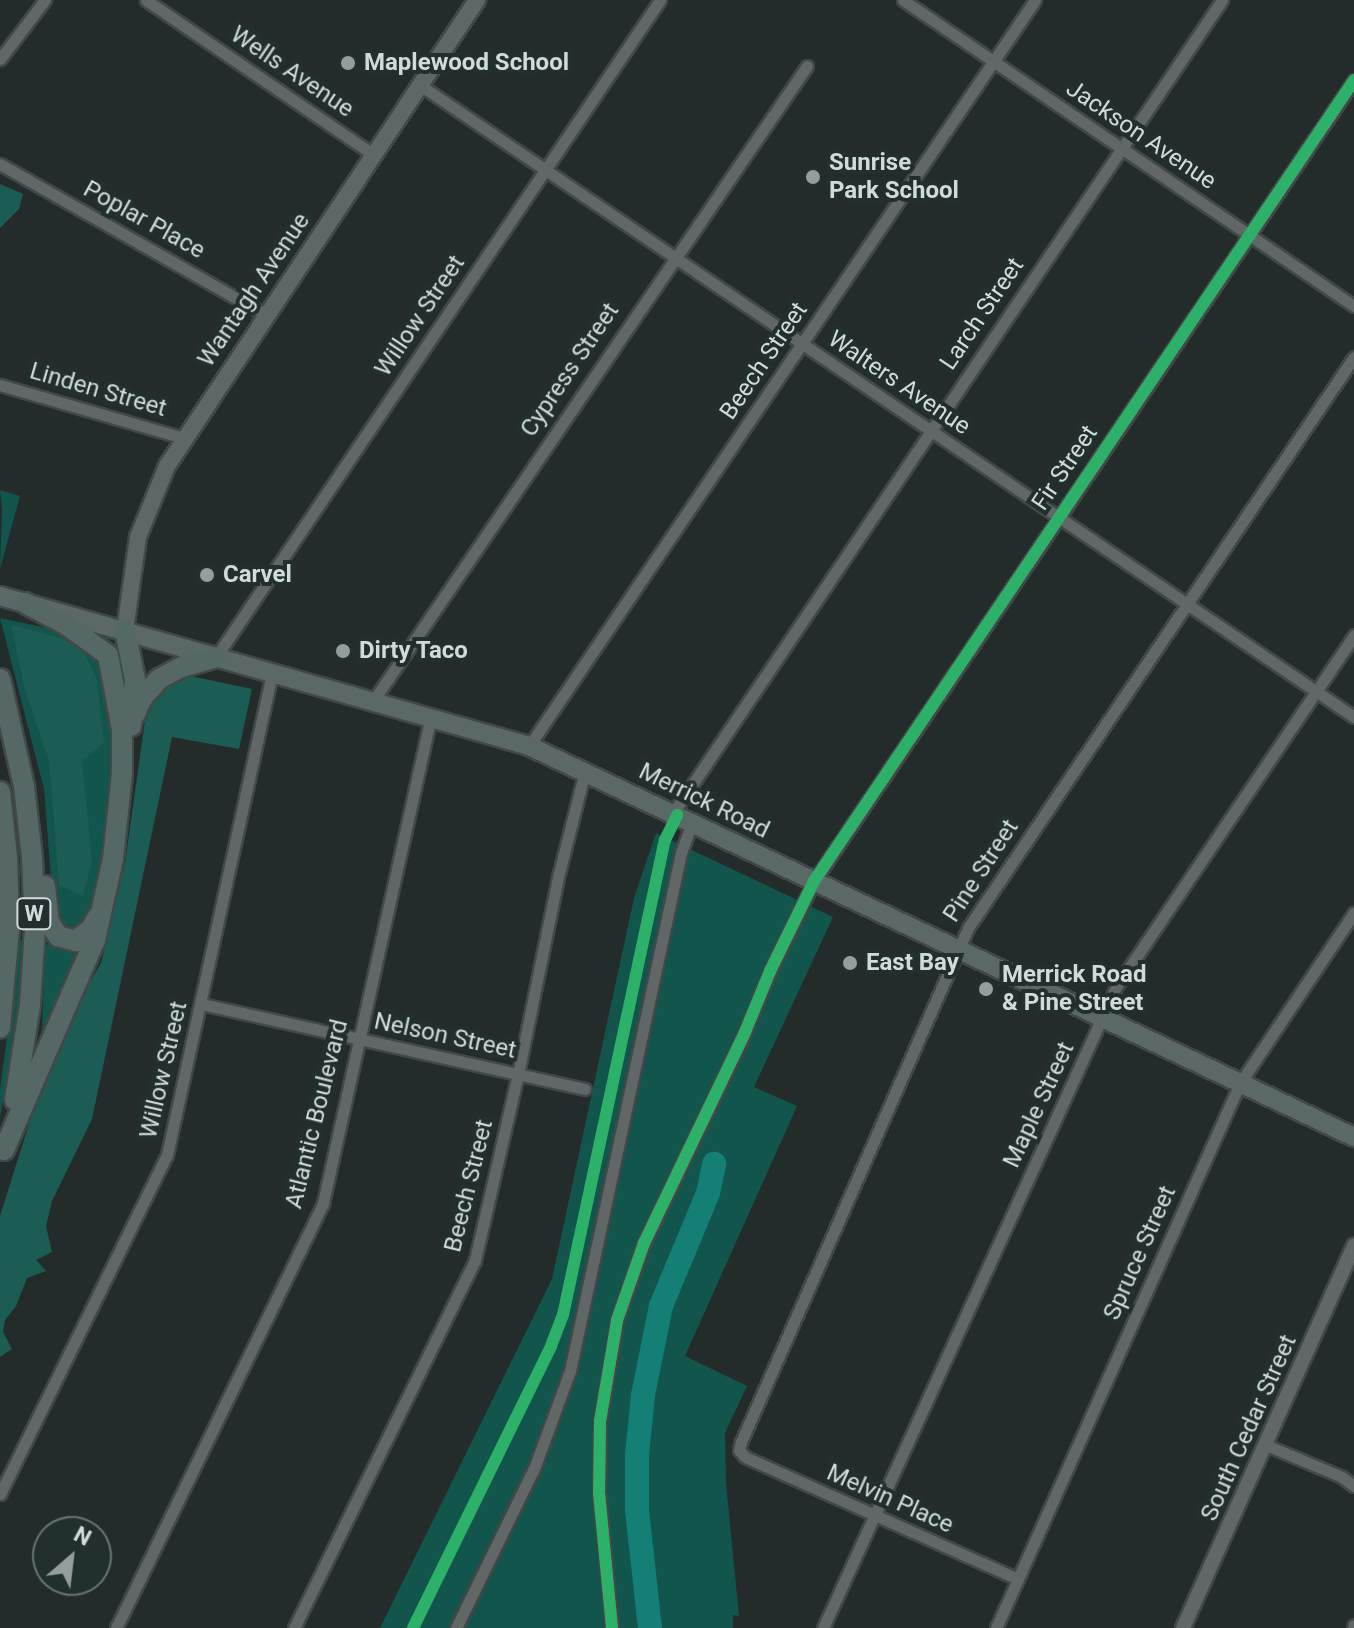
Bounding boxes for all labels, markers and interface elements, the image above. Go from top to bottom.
street label: Wells Avenue [225,20,359,124]
place label: Maplewood School [364,49,569,77]
marker: Maplewood School [339,54,357,72]
street label: Jackson Avenue [1060,74,1222,196]
place label: Sunrise Park School [829,149,959,205]
marker: Sunrise Park School [804,168,822,186]
street label: Poplar Place [78,175,210,265]
street label: Wantagh Avenue [192,208,316,372]
street label: Willow Street [369,250,471,382]
street label: Larch Street [934,252,1030,376]
street label: Beech Street [714,297,814,425]
street label: Cypress Street [515,298,625,442]
street label: Walters Avenue [822,325,976,441]
street label: Linden Street [26,357,170,423]
street label: Fir Street [1026,420,1104,516]
place label: Carvel [223,561,292,589]
marker: Carvel [198,566,216,584]
place label: Dirty Taco [359,637,468,665]
marker: Dirty Taco [334,642,352,660]
street label: Merrick Road [634,757,774,845]
street label: Pine Street [937,814,1025,928]
road number: W [16,896,52,932]
place label: East Bay [866,949,959,977]
marker: East Bay [841,954,859,972]
place label: Merrick Road & Pine Street [1002,961,1146,1017]
marker: Merrick Road & Pine Street [977,980,995,998]
street label: Willow Street [134,999,194,1141]
street label: Nelson Street [371,1007,519,1065]
street label: Atlantic Boulevard [280,1016,354,1212]
street label: Maple Street [997,1038,1081,1172]
street label: Beech Street [439,1117,499,1255]
street label: Spruce Street [1098,1182,1182,1324]
street label: South Cedar Street [1195,1331,1303,1525]
street label: Melvin Place [822,1458,958,1540]
north arrow [32,1516,112,1596]
text: N [70,1521,95,1551]

